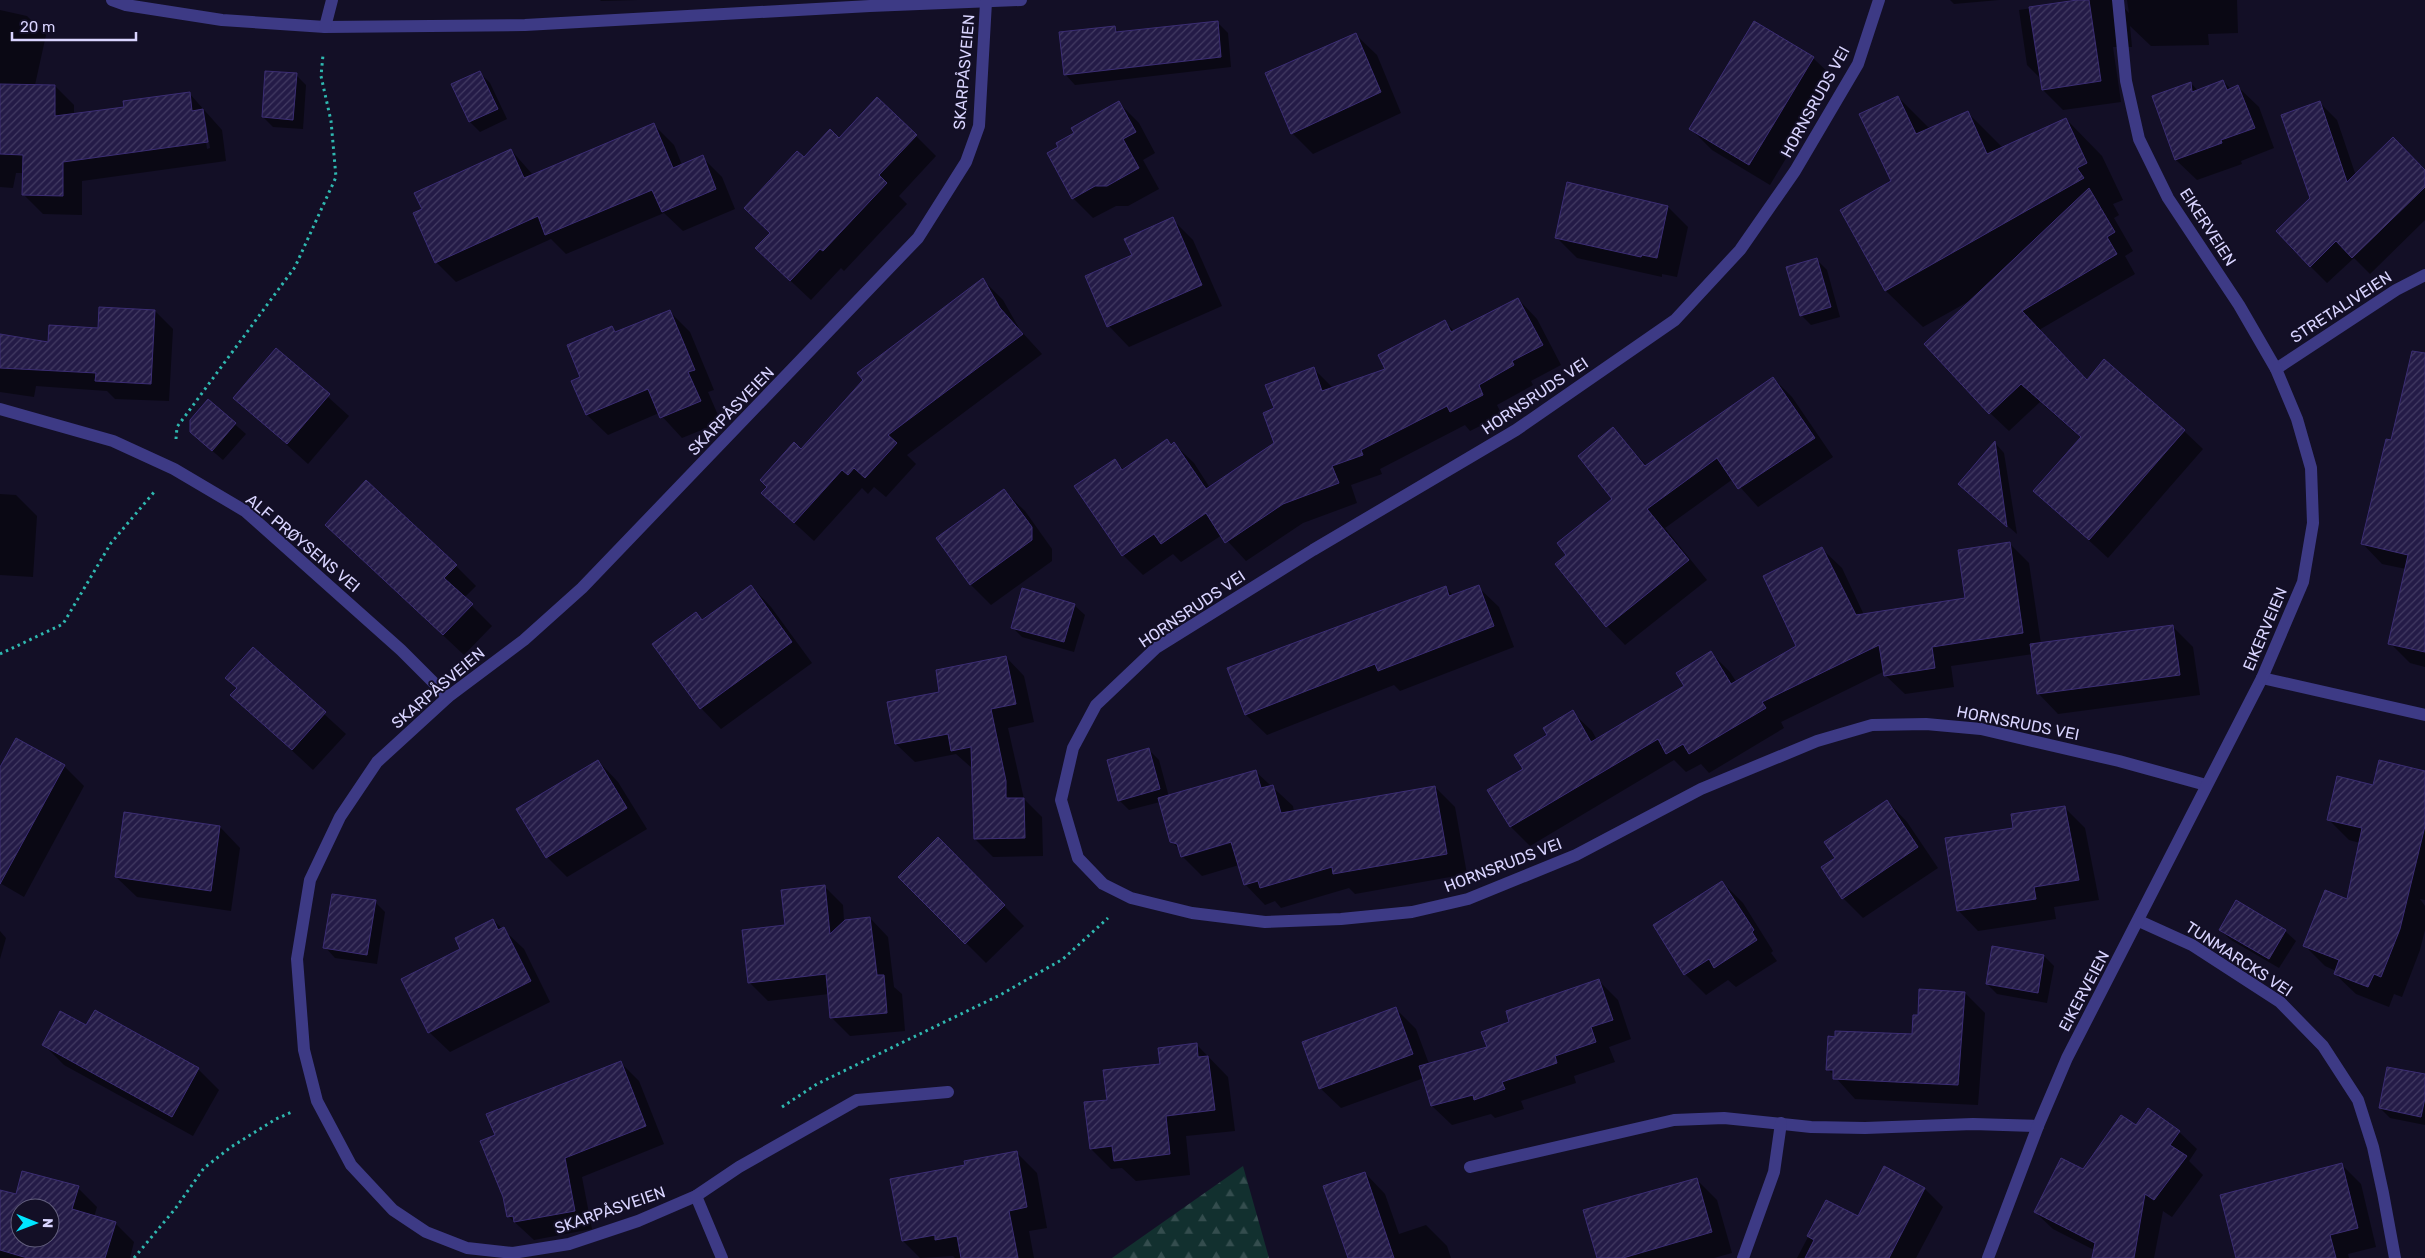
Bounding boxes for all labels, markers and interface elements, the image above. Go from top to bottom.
scale bar [12,10,136,42]
street label: SKARPÅSVEIEN [949,13,979,131]
text: 20 m [20,18,55,36]
street label: HORNSRUDS VEI [1777,43,1853,161]
street label: EIKERVEIEN [2176,185,2240,269]
street label: STRETALIVEIEN [2287,267,2395,347]
street label: HORNSRUDS VEI [1478,353,1592,439]
street label: SKARPÅSVEIEN [684,363,778,459]
street label: ALF PRØYSENS VEI [242,490,364,596]
street label: HORNSRUDS VEI [1135,566,1249,652]
street label: EIKERVEIEN [2239,584,2291,674]
street label: SKARPÅSVEIEN [388,643,488,733]
street label: HORNSRUDS VEI [1955,702,2081,744]
street label: HORNSRUDS VEI [1441,834,1565,896]
street label: TUNMARCKS VEI [2182,917,2296,1001]
street label: EIKERVEIEN [2055,947,2113,1035]
street label: SKARPÅSVEIEN [552,1182,668,1238]
north arrow [10,1198,60,1248]
text: N [39,1218,56,1228]

